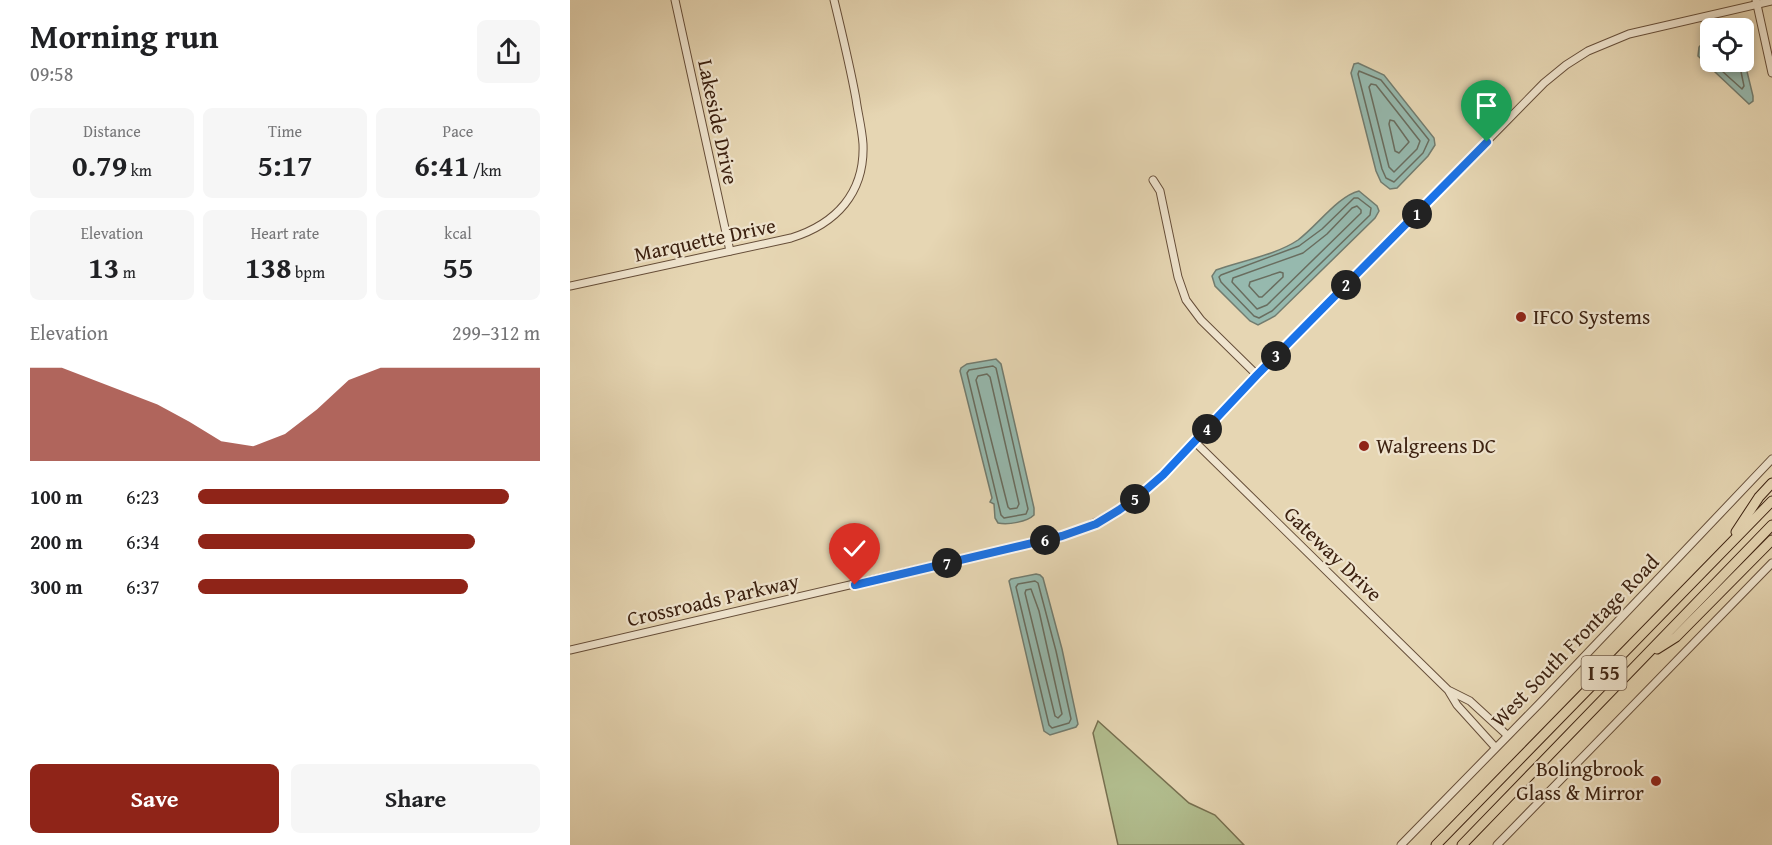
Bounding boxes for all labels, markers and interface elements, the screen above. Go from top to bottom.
text: Morning run [30,12,219,60]
map controls [1700,18,1754,72]
button: locate [1700,18,1754,72]
button: share [477,20,540,83]
street label: Lakeside Drive [690,56,747,188]
text: 09:58 [30,59,73,88]
pin [1461,80,1512,142]
icon: arrive [1470,89,1503,122]
text: Distance [83,119,141,143]
text: Time [268,119,302,143]
text: Pace [443,119,473,143]
text: 0.79 [72,143,127,187]
text: 5:17 [257,143,313,187]
text: 6:41 [414,143,469,187]
text: km [127,158,152,182]
text: /km [469,158,502,182]
pin: 1 [1402,199,1432,229]
text: 1 [1413,202,1421,226]
street label: Marquette Drive [631,209,779,270]
text: Elevation [81,221,143,245]
text: Heart rate [251,221,319,245]
text: kcal [444,221,472,245]
text: 13 [88,245,119,289]
text: 138 [245,245,292,289]
text: 55 [442,245,474,289]
text: m [119,260,136,284]
text: bpm [292,260,325,284]
pin: 2 [1331,270,1361,300]
text: 2 [1342,273,1350,297]
place label: IFCO Systems [1533,301,1650,332]
marker: IFCO Systems [1514,310,1528,324]
text: Elevation [30,318,108,347]
text: 299–312 m [452,318,540,347]
pin: 3 [1261,341,1291,371]
text: 3 [1272,344,1280,368]
pin: 4 [1192,414,1222,444]
text: 4 [1203,417,1211,441]
place label: Walgreens DC [1376,430,1496,461]
marker: Walgreens DC [1357,439,1371,453]
text: 100 m [30,482,83,511]
text: 6:23 [126,482,160,511]
pin: 5 [1120,484,1150,514]
text: 5 [1131,487,1139,511]
street label: Gateway Drive [1277,499,1390,609]
pin [829,523,880,585]
pin: 6 [1030,525,1060,555]
text: 200 m [30,527,83,556]
text: 6:34 [126,527,160,556]
text: 6 [1041,528,1049,552]
icon: check [838,532,871,565]
street label: West South Frontage Road [1483,546,1666,734]
pin: 7 [932,548,962,578]
text: 7 [943,551,951,575]
street label: Crossroads Parkway [624,565,803,634]
text: 300 m [30,572,83,601]
text: 6:37 [126,572,160,601]
road number: I 55 [1582,656,1626,690]
place label: Bolingbrook Glass & Mirror [1516,753,1644,808]
button: Save [30,764,279,833]
button: Share [291,764,540,833]
marker: Bolingbrook Glass & Mirror [1649,774,1663,788]

